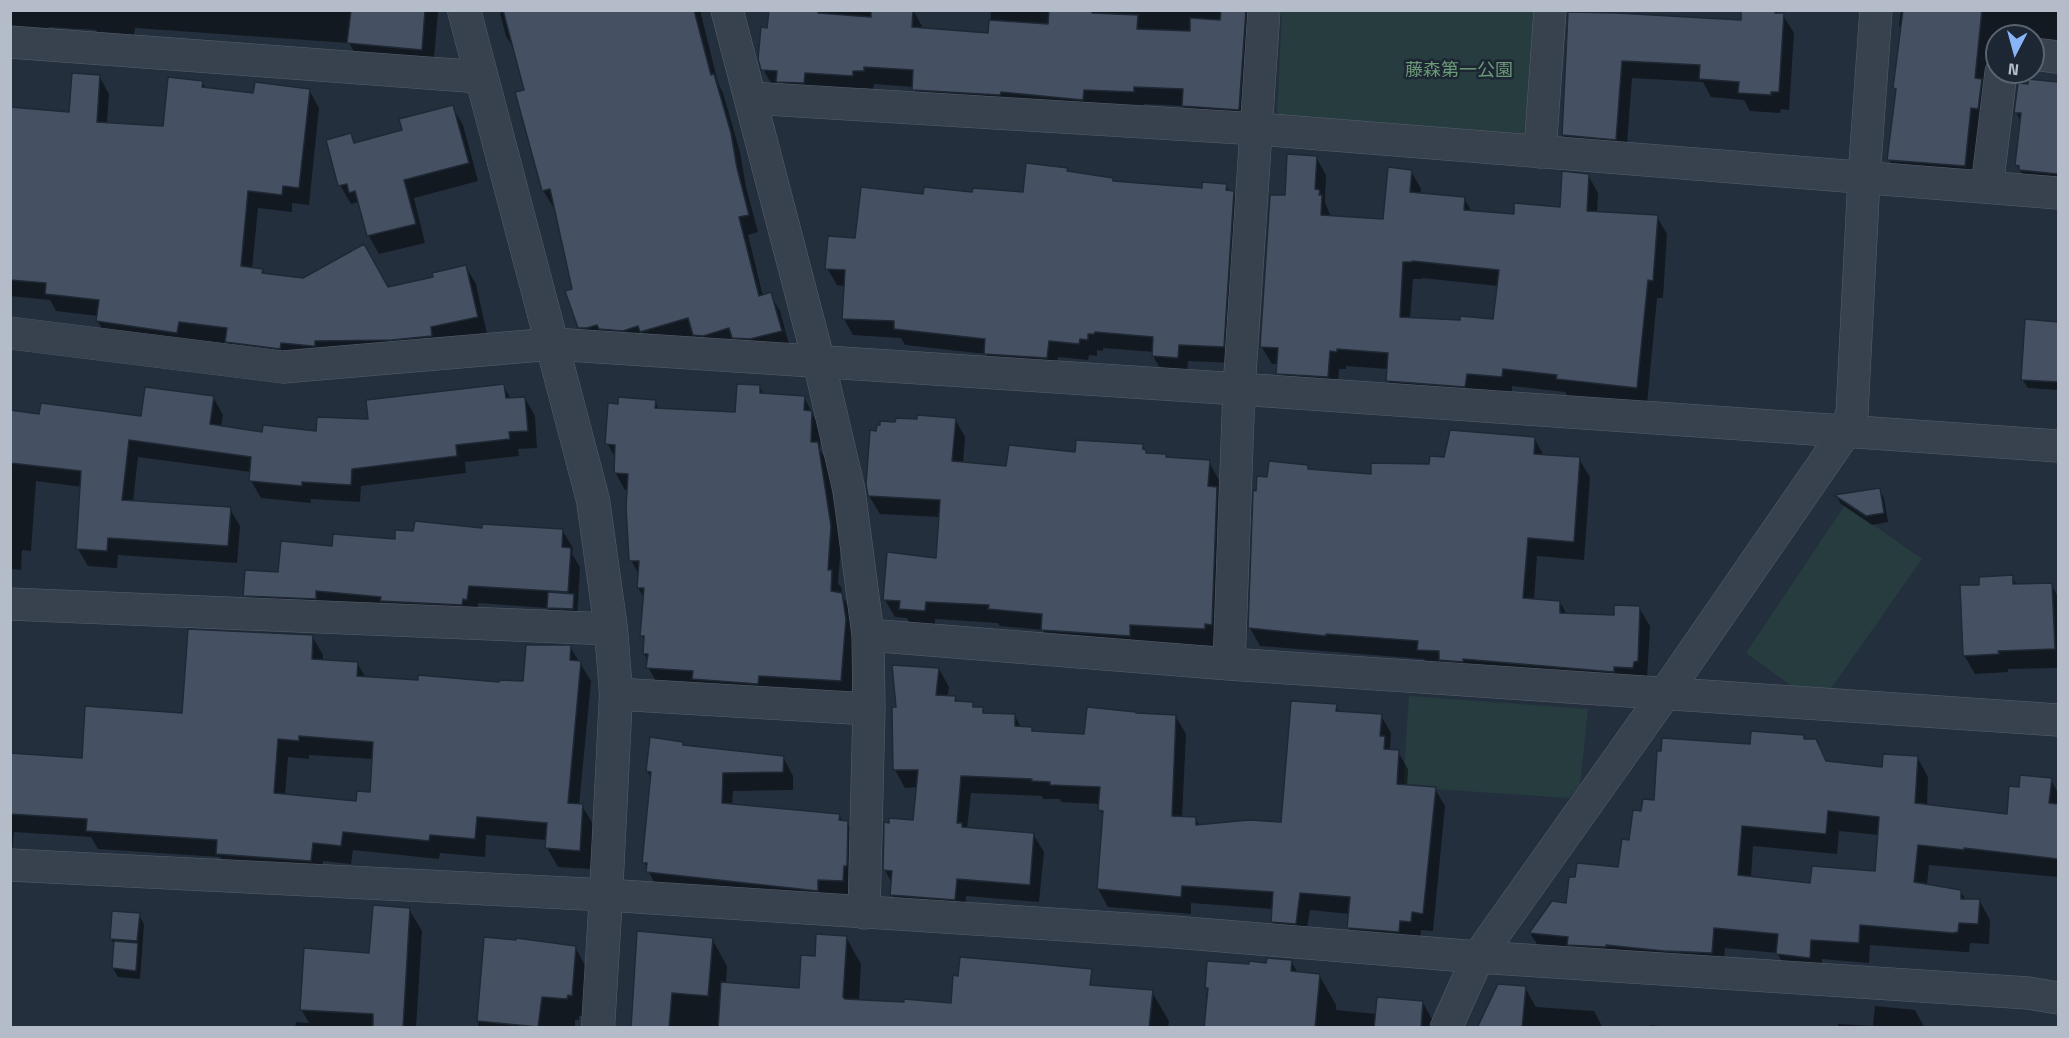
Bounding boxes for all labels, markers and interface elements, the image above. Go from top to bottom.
north arrow [1985,24,2045,84]
text: N [2007,57,2020,82]
park label: 藤森第一公園 [1405,61,1513,83]

